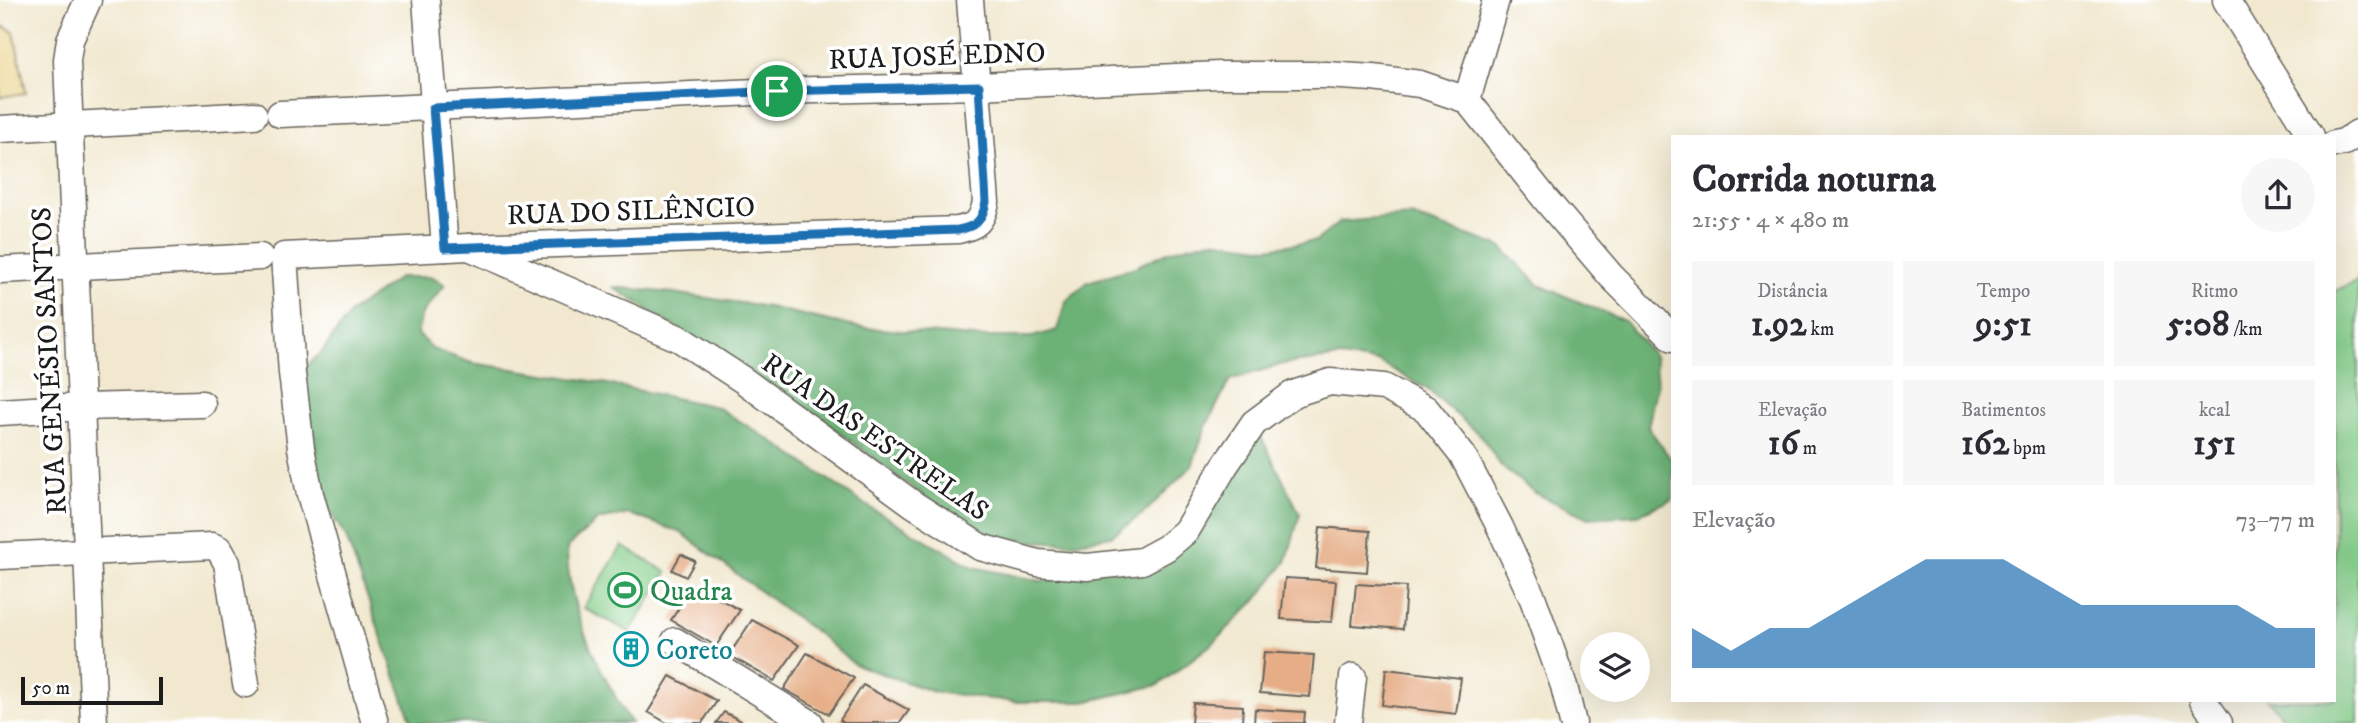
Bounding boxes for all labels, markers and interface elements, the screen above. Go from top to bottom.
street label: RUA JOSÉ EDNO [828,35,1046,78]
pin [747,61,807,121]
icon: arrive [758,72,796,110]
text: Corrida noturna [1692,156,1936,204]
button: share [2241,158,2315,232]
street label: RUA DO SILÊNCIO [506,190,756,233]
street label: RUA GENÉSIO SANTOS [24,206,75,516]
text: 21:55 · 4 × 480 m [1692,206,1849,235]
text: Distância [1757,280,1828,303]
text: Tempo [1977,280,2030,303]
text: Ritmo [2191,280,2238,303]
text: 1.92 [1751,303,1807,347]
text: 9:51 [1975,303,2032,347]
text: 5:08 [2167,303,2229,347]
text: km [1807,318,1834,341]
text: /km [2229,318,2262,341]
street label: RUA DAS ESTRELAS [755,346,995,529]
text: Elevação [1758,399,1827,422]
text: Batimentos [1961,399,2046,422]
text: kcal [2199,399,2230,422]
text: 16 [1768,422,1799,466]
text: 162 [1961,422,2009,466]
text: 151 [2193,422,2236,466]
text: m [1799,437,1817,460]
text: bpm [2009,437,2046,460]
text: Elevação [1692,506,1775,535]
text: 73–77 m [2236,506,2315,535]
sports icon: Quadra [606,571,644,609]
place label: Quadra [650,574,733,609]
building icon: Coreto [612,630,650,668]
map controls [1580,632,1650,702]
button: layers [1580,632,1650,702]
place label: Coreto [656,633,733,668]
scale bar [21,674,163,706]
text: 50 m [32,677,70,700]

